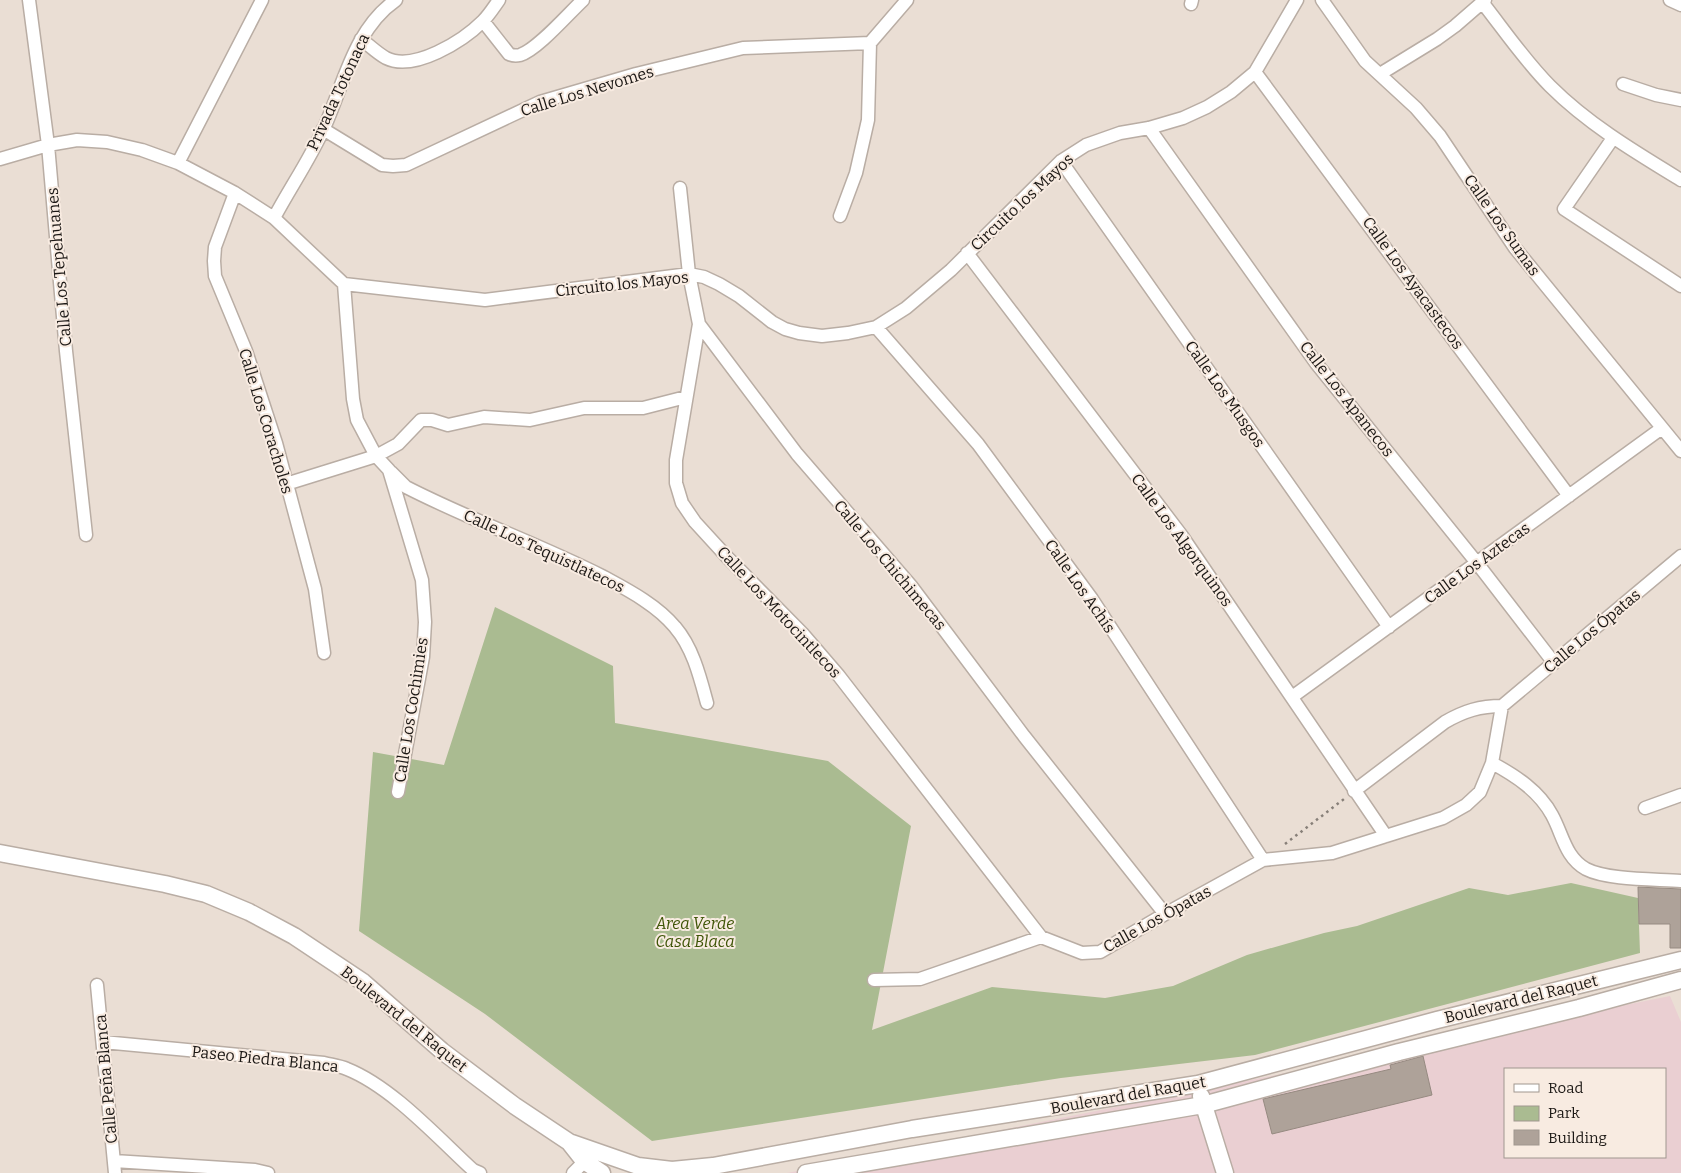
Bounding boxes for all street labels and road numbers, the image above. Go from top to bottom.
street label: Privada Totonaca [303,30,374,154]
street label: Calle Los Nevomes [518,62,656,120]
street label: Circuito los Mayos [967,149,1077,255]
street label: Calle Los Sumas [1460,171,1544,279]
street label: Calle Los Tepehuanes [43,187,75,347]
street label: Calle Los Ayacastecos [1358,213,1468,353]
street label: Circuito los Mayos [554,268,690,300]
street label: Calle Los Musgos [1181,337,1269,451]
street label: Calle Los Apanecos [1296,337,1398,461]
street label: Calle Los Coracholes [235,346,297,496]
street label: Calle Los Algorquinos [1127,470,1237,610]
street label: Calle Los Chichimecas [830,496,950,634]
street label: Calle Los Tequistlatecos [461,505,627,597]
street label: Calle Los Aztecas [1420,518,1534,608]
street label: Calle Los Achís [1041,536,1119,636]
street label: Calle Los Motocintlecos [713,542,845,682]
street label: Calle Los Ópatas [1539,584,1644,677]
street label: Calle Los Cochimies [390,636,432,784]
street label: Calle Los Ópatas [1099,881,1214,957]
street label: Boulevard del Raquet [337,962,471,1076]
street label: Boulevard del Raquet [1442,971,1600,1027]
street label: Calle Peña Blanca [91,1013,121,1145]
street label: Paseo Piedra Blanca [191,1042,340,1076]
street label: Boulevard del Raquet [1049,1072,1207,1118]

